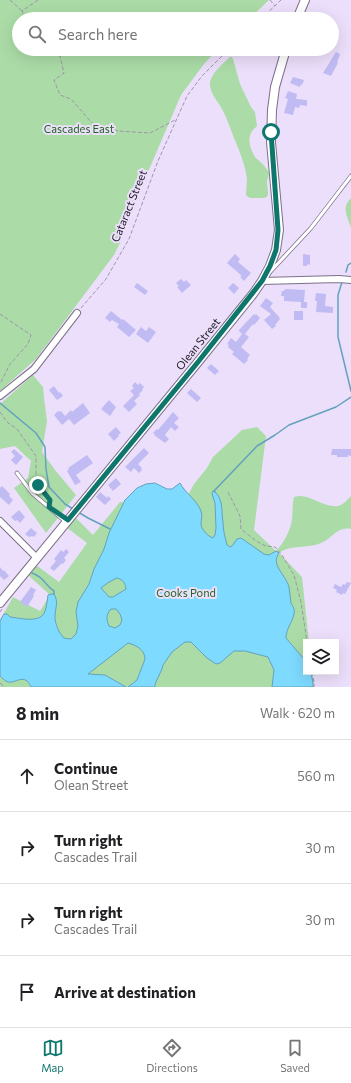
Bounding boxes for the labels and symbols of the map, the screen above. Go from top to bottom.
park label: Cascades East [44,122,115,135]
route start [262,123,280,141]
street label: Cataract Street [108,167,149,244]
street label: Olean Street [173,315,223,372]
route end [29,476,47,494]
park label: Cooks Pond [156,586,216,599]

